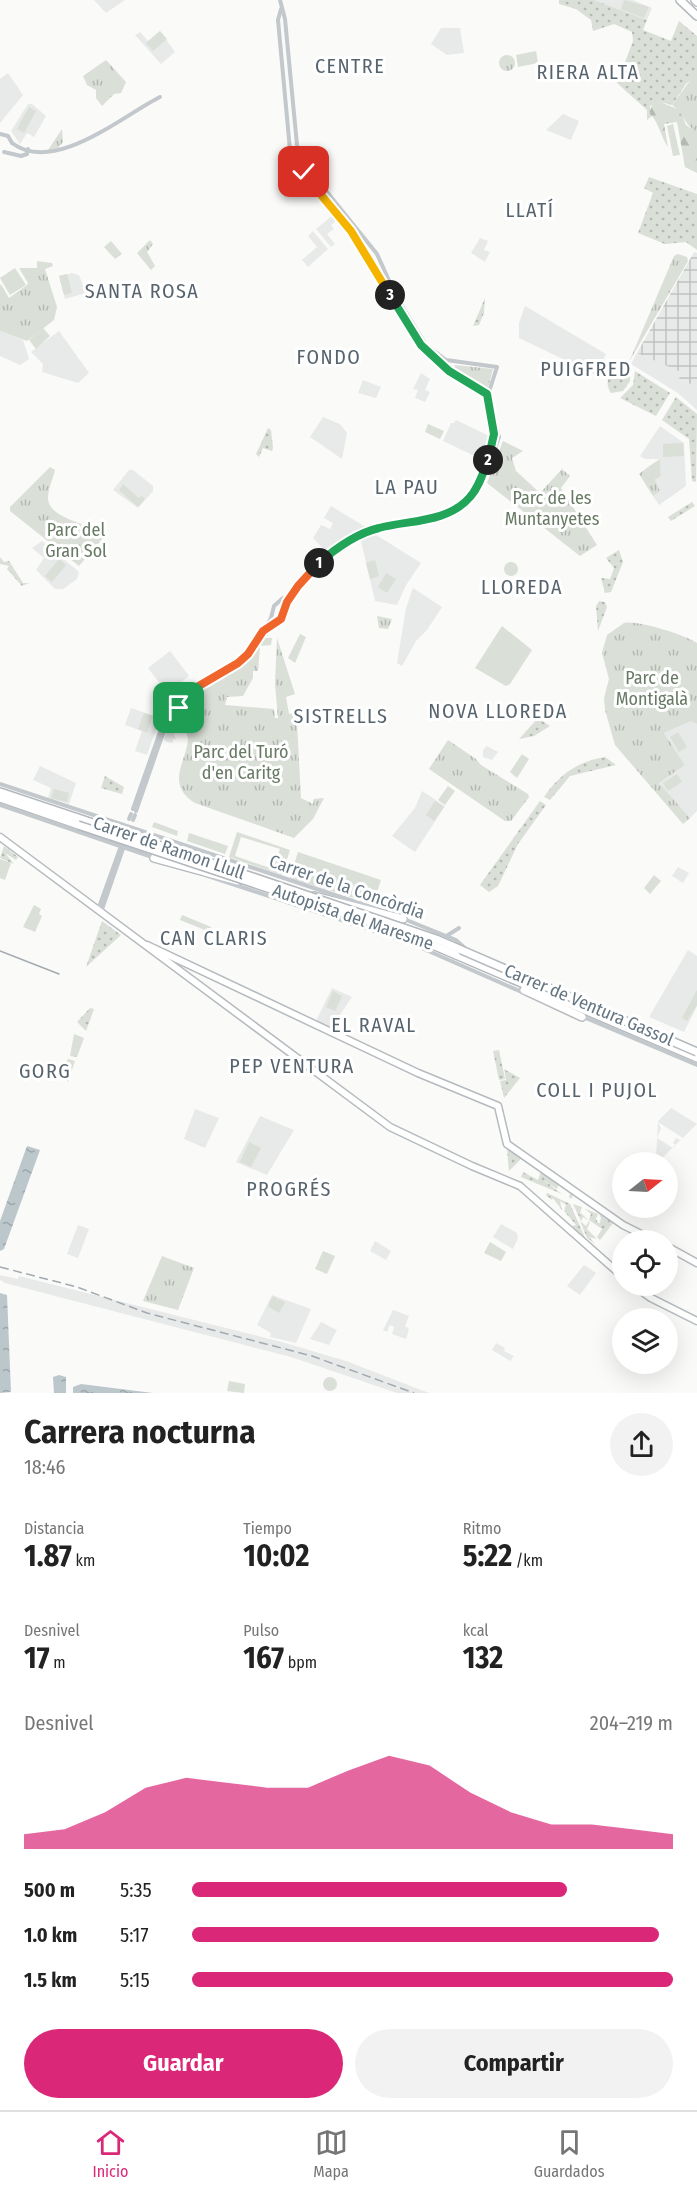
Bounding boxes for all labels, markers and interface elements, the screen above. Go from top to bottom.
district label: CENTRE [315,54,385,78]
district label: RIERA ALTA [536,60,640,84]
pin [278,146,329,197]
icon: check [287,155,320,188]
district label: LLATÍ [505,198,555,222]
district label: SANTA ROSA [85,279,199,303]
pin: 3 [375,280,405,310]
text: 3 [386,285,394,304]
district label: FONDO [297,345,361,369]
district label: PUIGFRED [540,357,632,381]
pin: 2 [473,445,503,475]
text: 2 [484,450,492,469]
district label: LA PAU [375,475,439,499]
park label: Parc de les Muntanyetes [505,487,600,530]
park label: Parc del Gran Sol [45,519,107,562]
pin: 1 [304,548,334,578]
text: 1 [316,553,322,572]
district label: LLOREDA [481,575,563,599]
park label: Parc de Montigalà [616,667,688,710]
pin [153,682,204,733]
icon: arrive [162,691,195,724]
district label: NOVA LLOREDA [428,699,568,723]
district label: SISTRELLS [293,704,389,728]
park label: Parc del Turó d'en Caritg [194,741,288,784]
street label: Carrer de Ramon Llull [90,812,248,884]
street label: Carrer de la Concòrdia [266,850,428,924]
street label: Autopista del Maresme [270,879,436,955]
district label: CAN CLARIS [160,926,268,950]
street label: Carrer de Ventura Gassol [501,959,677,1051]
district label: EL RAVAL [331,1013,417,1037]
district label: PEP VENTURA [229,1054,355,1078]
district label: GORG [19,1059,71,1083]
district label: COLL I PUJOL [536,1078,658,1102]
north arrow [612,1152,678,1218]
map controls [612,1152,678,1374]
district label: PROGRÉS [246,1177,332,1201]
button: locate [612,1230,678,1296]
button: layers [612,1308,678,1374]
text: Carrera nocturna [24,1412,256,1452]
button: share [610,1413,673,1476]
text: 18:46 [24,1455,66,1479]
text: Distancia [24,1519,84,1538]
text: Tiempo [243,1519,292,1538]
text: Ritmo [463,1519,501,1538]
text: 1.87 [24,1538,72,1574]
text: 10:02 [243,1538,309,1574]
text: 5:22 [463,1538,512,1574]
text: km [72,1551,95,1570]
text: /km [512,1551,543,1570]
text: Desnivel [24,1621,80,1640]
text: Pulso [243,1621,279,1640]
text: kcal [463,1621,489,1640]
text: 17 [24,1640,49,1676]
text: 167 [243,1640,284,1676]
text: 132 [463,1640,503,1676]
text: m [49,1653,66,1672]
text: bpm [284,1653,317,1672]
text: Desnivel [24,1711,94,1735]
text: 204–219 m [590,1711,673,1735]
text: 500 m [24,1878,75,1902]
text: 5:35 [120,1878,152,1902]
text: 1.0 km [24,1923,77,1947]
text: 5:17 [120,1923,149,1947]
text: 1.5 km [24,1968,77,1992]
text: 5:15 [120,1968,150,1992]
button: Guardar [24,2029,343,2098]
button: Compartir [355,2029,673,2098]
tab: Inicio [92,2126,128,2181]
tab: Mapa [313,2126,349,2181]
tab: Guardados [534,2126,605,2181]

